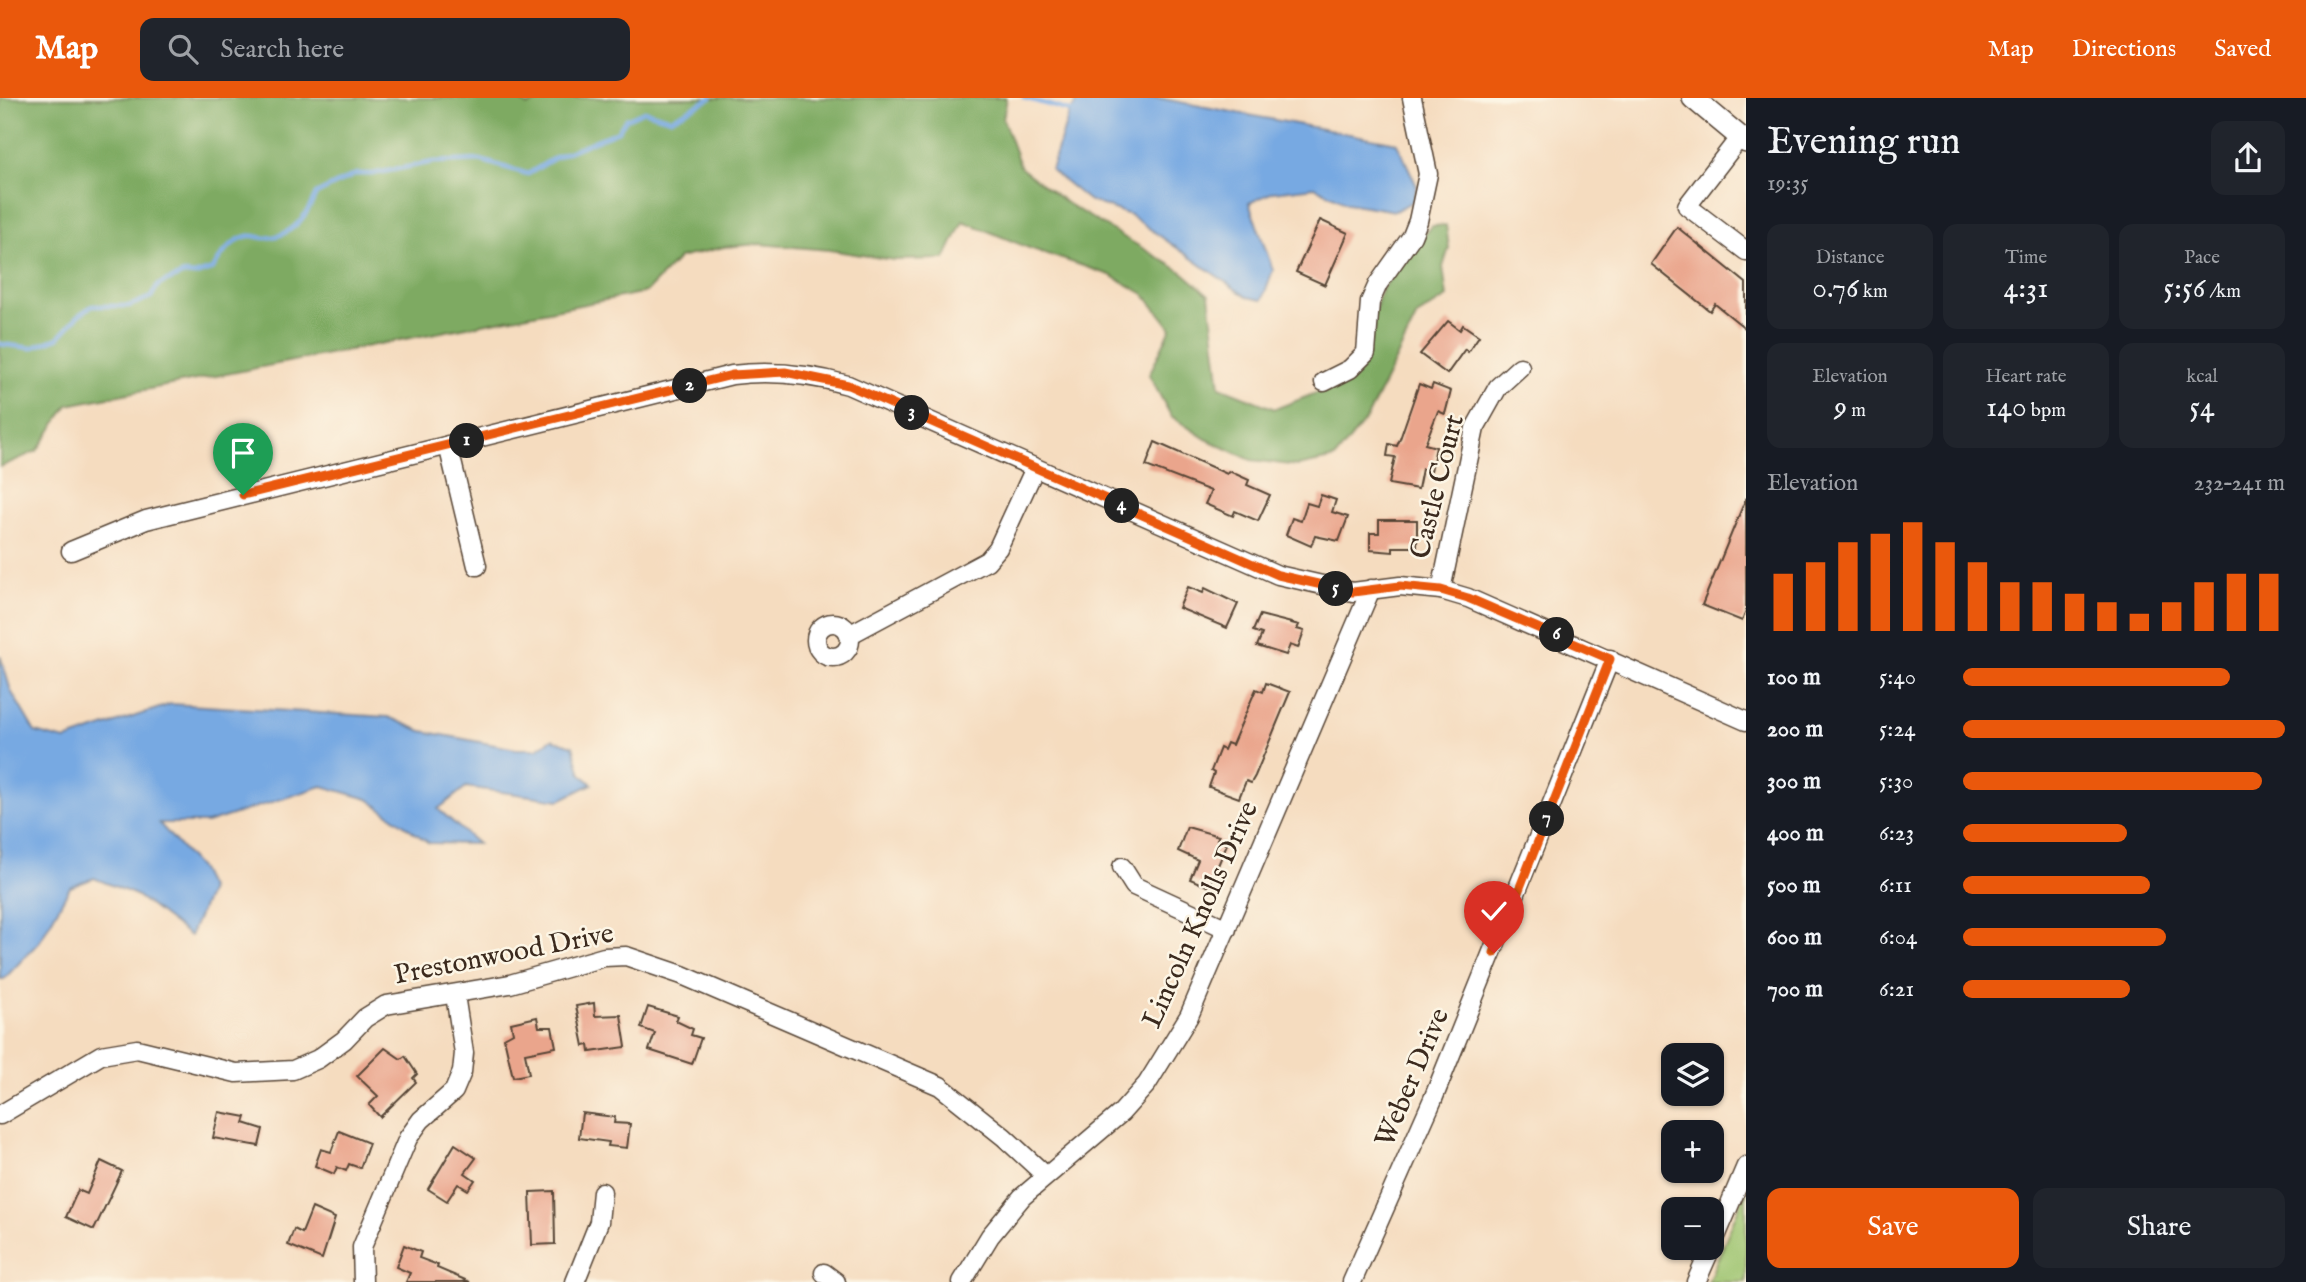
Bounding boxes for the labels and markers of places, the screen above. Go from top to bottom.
pin: 2 [672,368,708,404]
pin: 3 [894,396,930,430]
pin [213,423,273,495]
pin: 1 [449,424,484,458]
pin: 4 [1104,488,1140,524]
pin: 5 [1318,572,1354,606]
pin: 6 [1540,618,1574,652]
pin: 7 [1530,802,1564,836]
pin [1464,881,1524,953]

